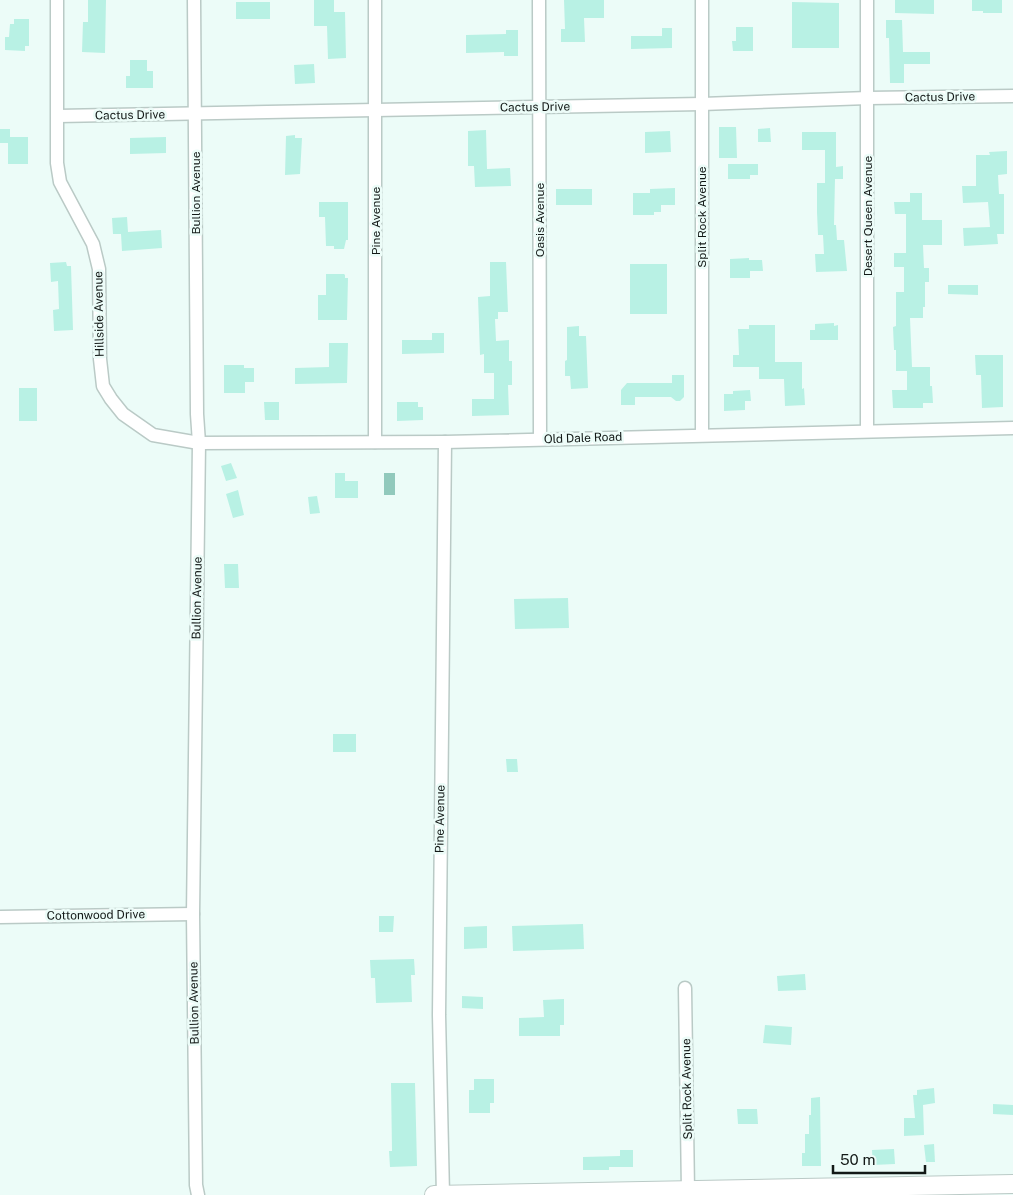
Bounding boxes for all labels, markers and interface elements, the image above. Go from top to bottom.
street label: Cactus Drive [905,89,975,105]
street label: Cactus Drive [500,99,570,115]
street label: Cactus Drive [95,107,165,123]
street label: Bullion Avenue [189,151,203,234]
street label: Desert Queen Avenue [861,155,875,276]
street label: Split Rock Avenue [695,166,709,268]
street label: Oasis Avenue [533,183,547,257]
street label: Pine Avenue [369,187,383,255]
street label: Hillside Avenue [91,271,107,357]
street label: Old Dale Road [544,430,622,446]
street label: Bullion Avenue [189,556,205,640]
street label: Pine Avenue [432,784,448,853]
street label: Cottonwood Drive [47,907,146,923]
street label: Bullion Avenue [186,961,202,1045]
street label: Split Rock Avenue [679,1038,695,1140]
scale bar [833,1142,926,1174]
text: 50 m [840,1151,875,1168]

